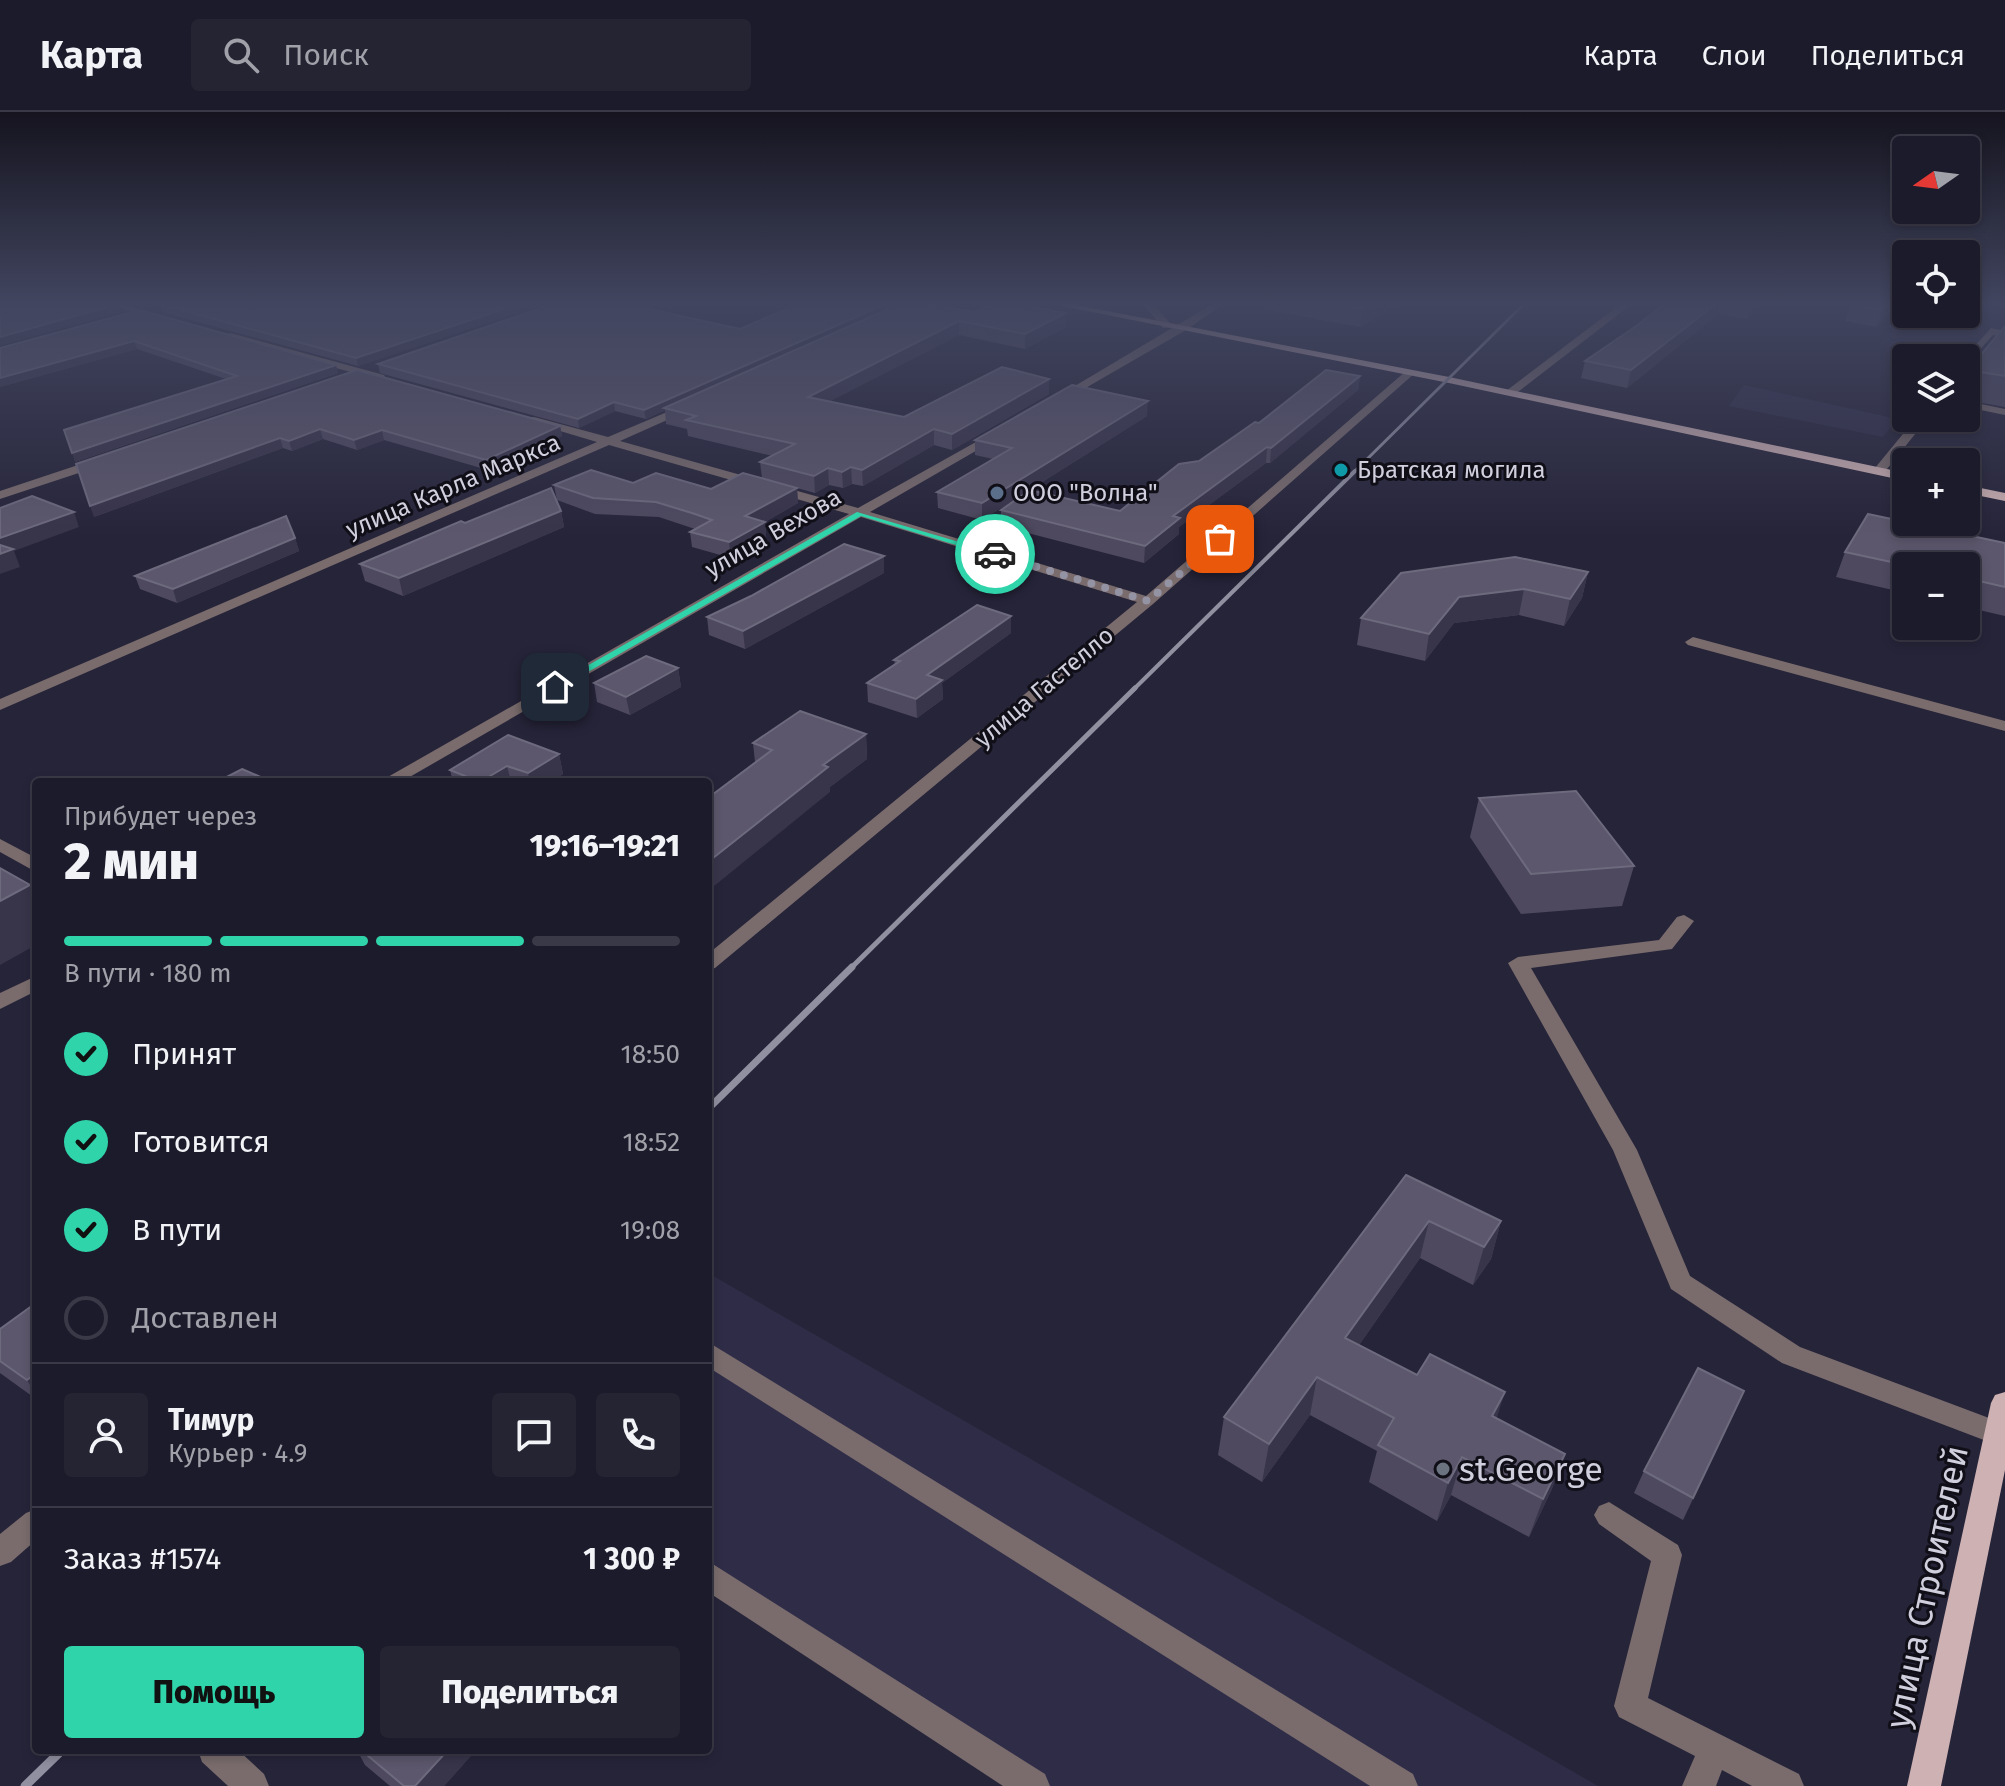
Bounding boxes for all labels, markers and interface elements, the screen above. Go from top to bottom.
search box [191,19,751,91]
text: Карта [40,32,143,78]
icon: search [219,33,263,77]
text: Поиск [283,37,369,73]
text: Карта [1583,39,1658,72]
text: Слои [1702,39,1767,72]
text: Поделиться [1811,39,1965,72]
north arrow [1892,136,1980,224]
map controls [1892,136,1980,640]
button: locate [1892,240,1980,328]
button: layers [1892,344,1980,432]
street label: улица Карла Маркса [342,428,564,544]
button: + [1892,448,1980,536]
place label: Братская могила [1357,456,1546,484]
marker: Братская могила [1332,461,1350,479]
place label: ООО "Волна" [1013,479,1158,507]
street label: улица Вехова [700,483,846,583]
marker: ООО "Волна" [988,484,1006,502]
pin [1186,505,1254,573]
courier [955,514,1035,594]
icon: bag [1198,517,1242,561]
icon: car [973,532,1017,576]
button: − [1892,552,1980,640]
street label: улица Гастелло [969,621,1119,753]
pin [521,653,589,721]
icon: home [533,665,577,709]
text: Прибудет через [64,801,257,832]
text: 19:16–19:21 [530,828,680,864]
text: 2 мин [64,830,199,893]
text: В пути · 180 m [64,958,231,989]
icon: check [64,1032,108,1076]
text: Принят [132,1036,236,1072]
text: 18:50 [621,1039,680,1070]
icon: check [64,1120,108,1164]
text: Готовится [132,1124,270,1160]
text: 18:52 [622,1127,680,1158]
icon: check [64,1208,108,1252]
text: В пути [132,1212,222,1248]
text: 19:08 [620,1215,680,1246]
text: Доставлен [132,1300,279,1336]
button: person [64,1393,148,1477]
button: chat [492,1393,576,1477]
button: phone [596,1393,680,1477]
text: Тимур [168,1402,254,1438]
text: Курьер · 4.9 [168,1438,307,1469]
street label: улица Строителей [1877,1442,1977,1732]
place label: st.George [1459,1449,1603,1490]
marker: st.George [1434,1460,1452,1478]
text: Заказ #1574 [64,1541,221,1577]
text: 1 300 ₽ [583,1541,680,1577]
button: Помощь [64,1646,364,1738]
button: Поделиться [380,1646,680,1738]

